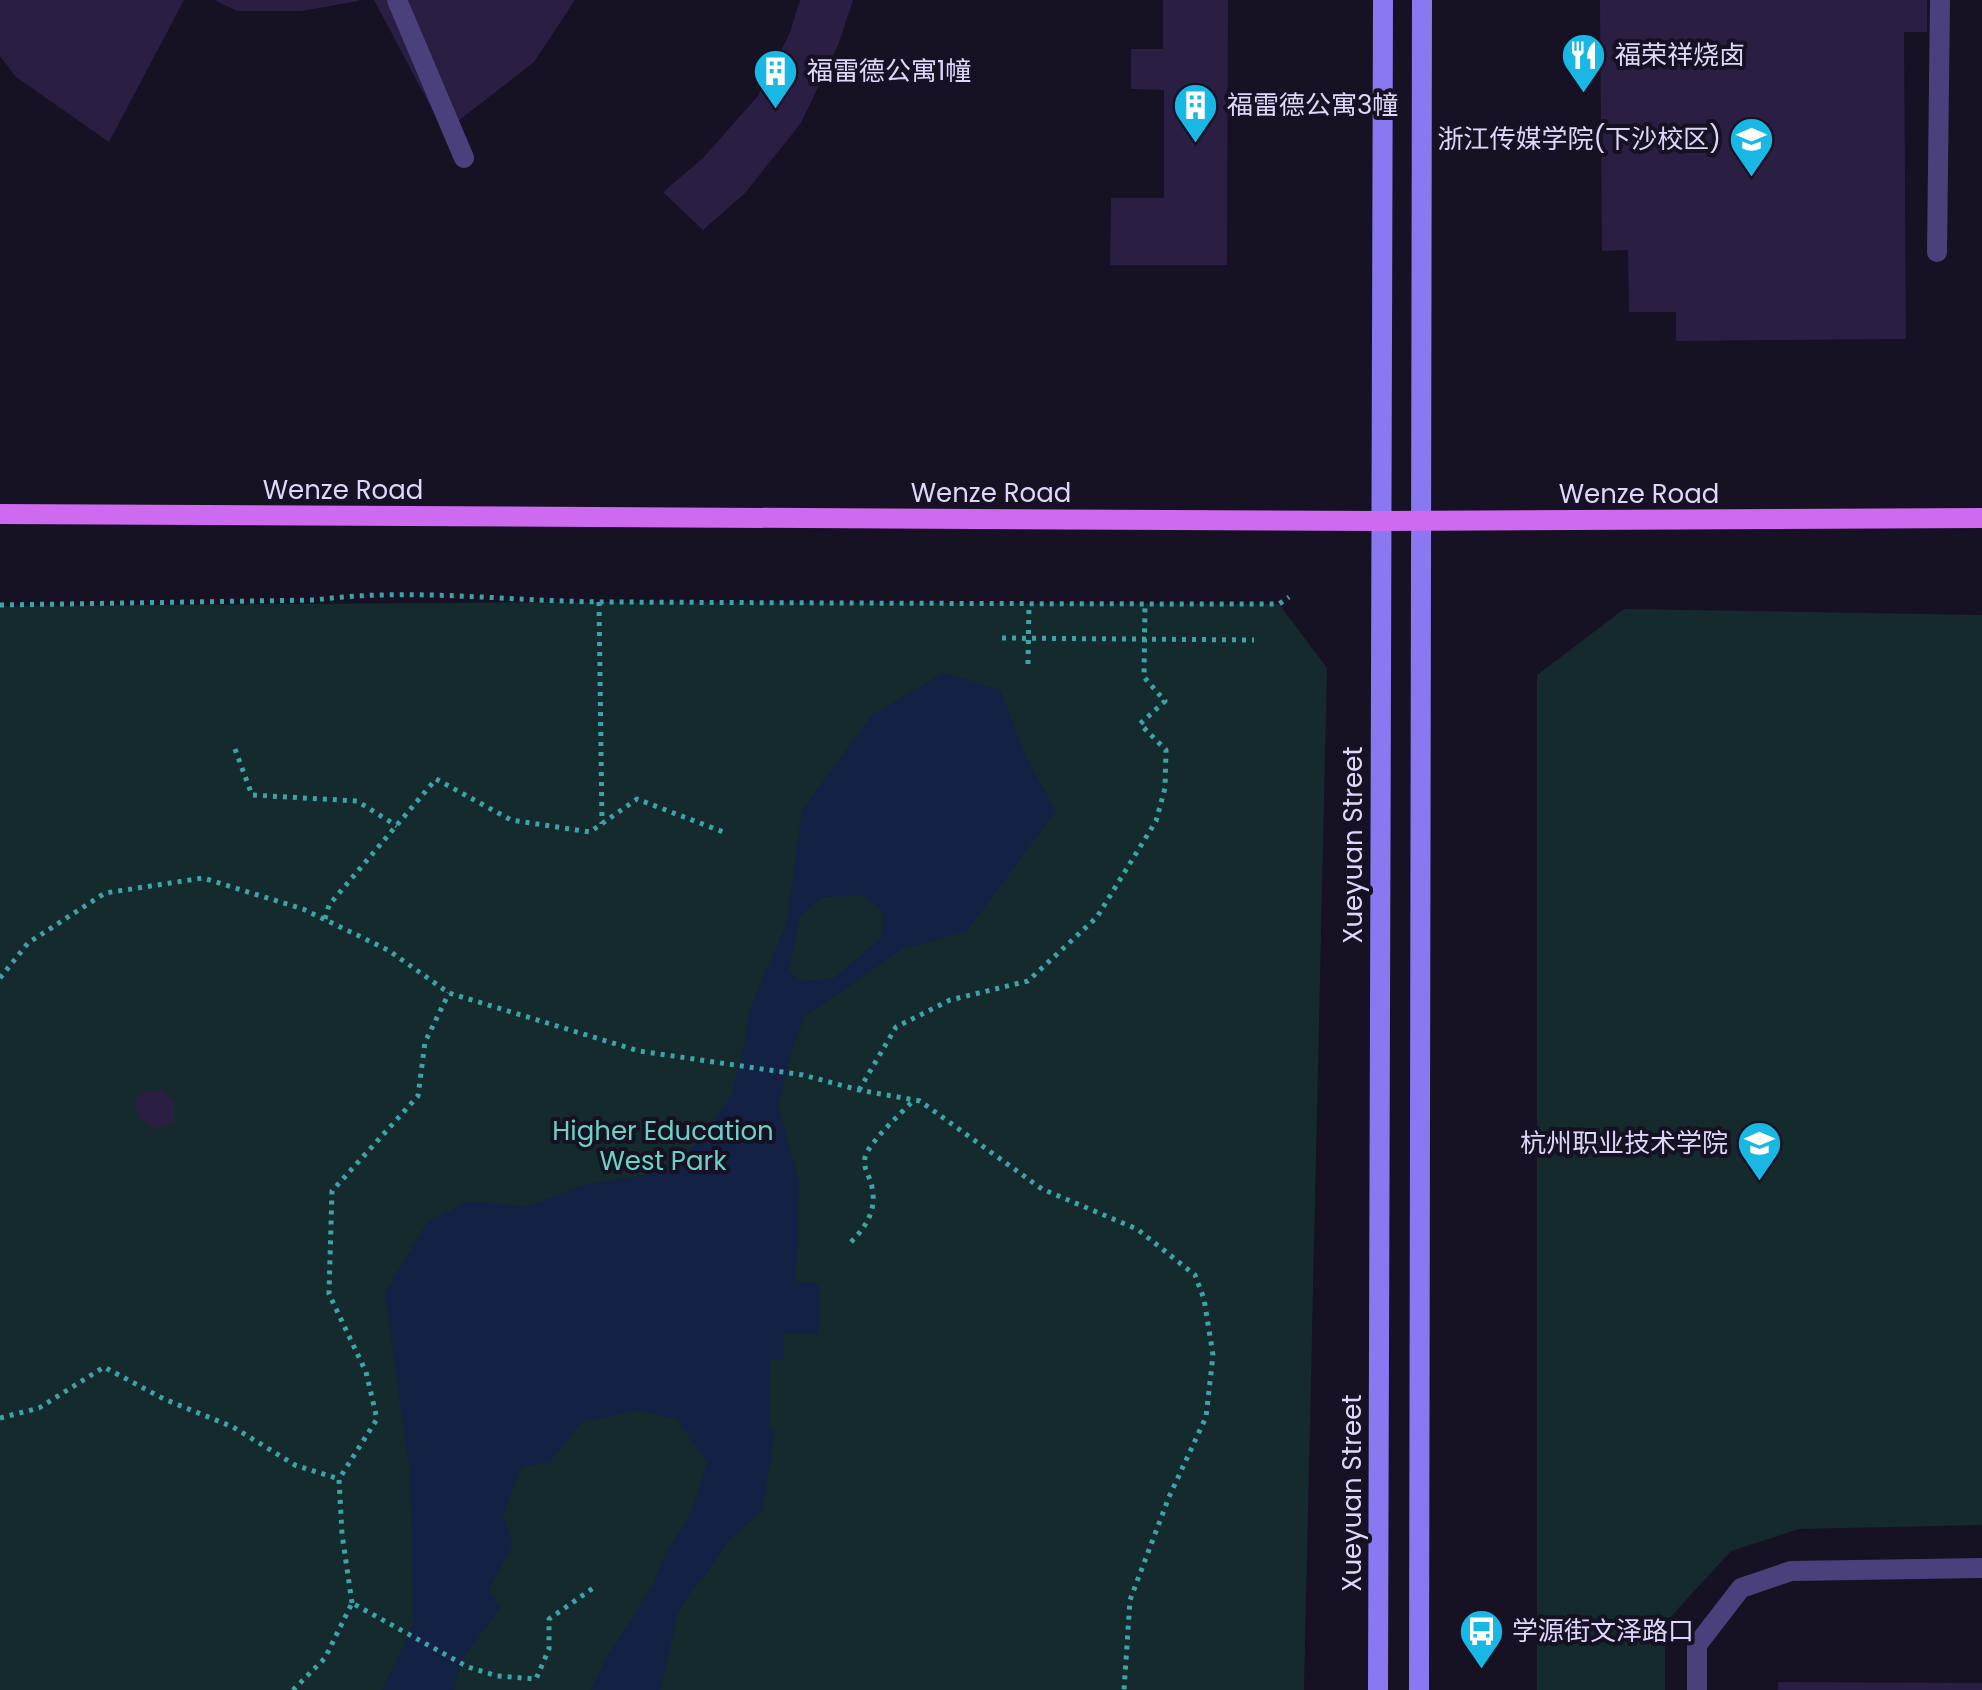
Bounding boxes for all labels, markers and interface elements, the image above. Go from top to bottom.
restaurant icon: 福荣祥烧卤 [1560,31,1608,94]
place label: 福荣祥烧卤 [1615,37,1745,73]
building icon: 福雷德公寓1幢 [752,47,800,110]
place label: 福雷德公寓1幢 [807,53,971,89]
building icon: 福雷德公寓3幢 [1172,81,1220,144]
place label: 福雷德公寓3幢 [1227,87,1398,123]
school or university icon: 浙江传媒学院(下沙校区) [1728,115,1776,178]
place label: 浙江传媒学院(下沙校区) [1437,121,1721,157]
street label: Wenze Road [263,472,423,508]
street label: Wenze Road [911,475,1071,511]
street label: Wenze Road [1559,476,1719,512]
street label: Xueyuan Street [1335,746,1371,944]
park label: Higher Education West Park [552,1113,774,1179]
school or university icon: 杭州职业技术学院 [1735,1119,1783,1182]
place label: 杭州职业技术学院 [1520,1125,1728,1161]
street label: Xueyuan Street [1334,1394,1370,1592]
bus stop icon: 学源街文泽路口 [1457,1607,1505,1670]
place label: 学源街文泽路口 [1512,1613,1694,1649]

